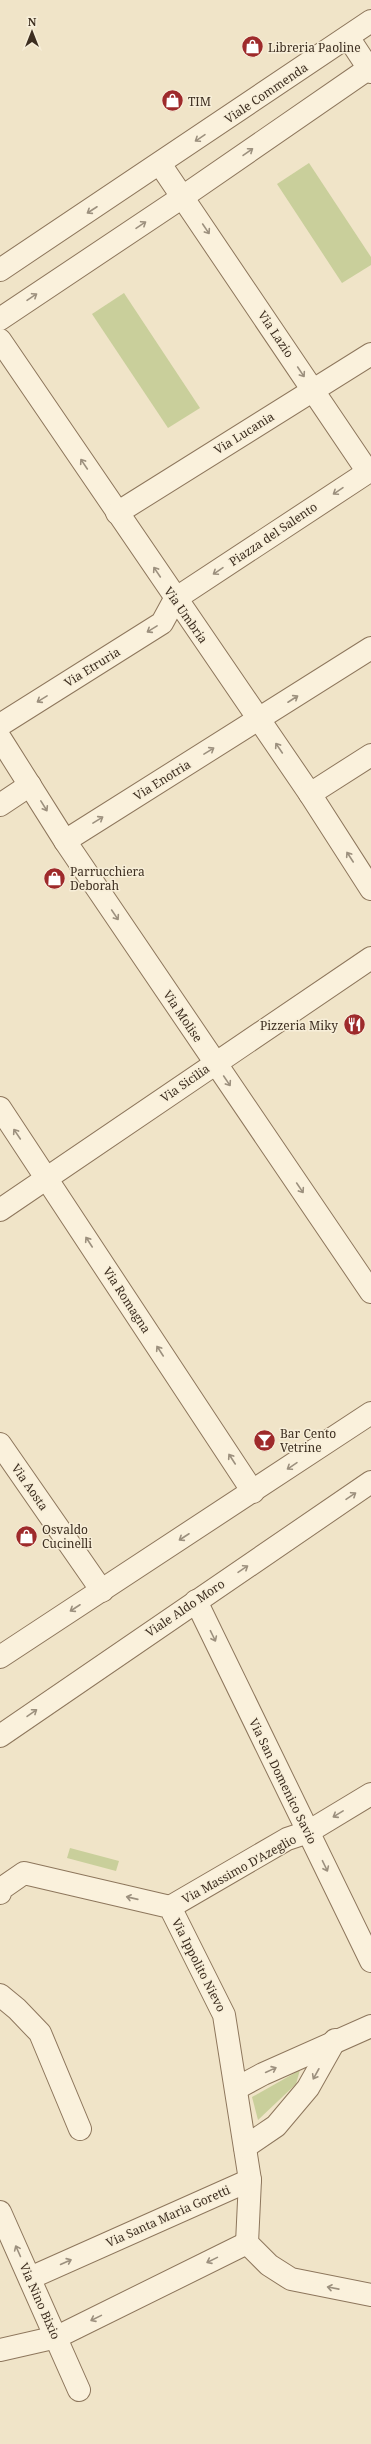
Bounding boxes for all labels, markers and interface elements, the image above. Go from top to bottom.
north arrow [12,12,52,52]
text: N [28,14,37,29]
shop icon: Libreria Paoline [239,34,265,60]
place label: Libreria Paoline [268,39,361,56]
street label: Viale Commenda [221,59,311,127]
shop icon: TIM [159,88,185,114]
place label: TIM [188,93,211,110]
one-way arrow [195,134,206,142]
one-way arrow [242,148,253,156]
one-way arrow [87,206,98,214]
one-way arrow [135,221,146,230]
one-way arrow [202,223,210,234]
one-way arrow [27,293,38,302]
street label: Via Lazio [254,307,298,361]
one-way arrow [297,366,305,377]
street label: Via Lucania [211,408,278,458]
one-way arrow [80,459,88,470]
one-way arrow [333,487,344,495]
street label: Piazza del Salento [226,498,320,570]
one-way arrow [153,567,161,578]
one-way arrow [213,567,224,575]
street label: Via Umbria [160,583,212,647]
one-way arrow [147,625,158,633]
street label: Via Etruria [61,643,123,691]
one-way arrow [287,694,298,703]
one-way arrow [36,695,48,703]
one-way arrow [275,743,283,754]
one-way arrow [203,747,215,755]
street label: Via Enotria [130,756,194,804]
one-way arrow [40,800,48,812]
one-way arrow [92,816,104,824]
one-way arrow [346,852,354,863]
place label: Parrucchiera Deborah [70,863,145,894]
shop icon: Parrucchiera Deborah [42,865,68,891]
one-way arrow [111,909,119,920]
street label: Via Molise [159,987,207,1045]
restaurant icon: Pizzeria Miky [341,1012,367,1038]
place label: Pizzeria Miky [260,1017,338,1034]
street label: Via Sicilia [157,1060,213,1106]
one-way arrow [223,1075,231,1086]
one-way arrow [13,1128,21,1139]
one-way arrow [296,1182,304,1193]
one-way arrow [85,1237,93,1248]
street label: Via Romagna [99,1264,155,1337]
one-way arrow [156,1346,164,1357]
place label: Bar Cento Vetrine [280,1425,336,1456]
bar icon: Bar Cento Vetrine [252,1427,278,1453]
one-way arrow [228,1454,236,1465]
street label: Via Aosta [8,1460,52,1514]
one-way arrow [287,1462,298,1470]
one-way arrow [345,1492,356,1500]
place label: Osvaldo Cucinelli [42,1521,92,1552]
shop icon: Osvaldo Cucinelli [13,1523,39,1549]
one-way arrow [179,1533,190,1541]
one-way arrow [238,1565,249,1573]
street label: Viale Aldo Moro [142,1575,228,1641]
one-way arrow [70,1604,81,1612]
one-way arrow [210,1630,217,1642]
one-way arrow [26,1709,37,1717]
street label: Via San Domenico Savio [245,1715,321,1847]
one-way arrow [332,1811,344,1819]
street label: Via Massimo D'Azeglio [179,1830,299,1908]
one-way arrow [322,1860,329,1872]
one-way arrow [126,1894,139,1902]
street label: Via Ippolito Nievo [168,1915,230,2015]
one-way arrow [265,2066,277,2073]
one-way arrow [312,2068,320,2080]
street label: Via Santa Maria Goretti [103,2181,233,2251]
one-way arrow [14,2245,21,2257]
one-way arrow [207,2257,219,2264]
one-way arrow [59,2258,71,2265]
street label: Via Nino Bixio [16,2260,64,2342]
one-way arrow [327,2283,340,2291]
one-way arrow [90,2315,102,2322]

